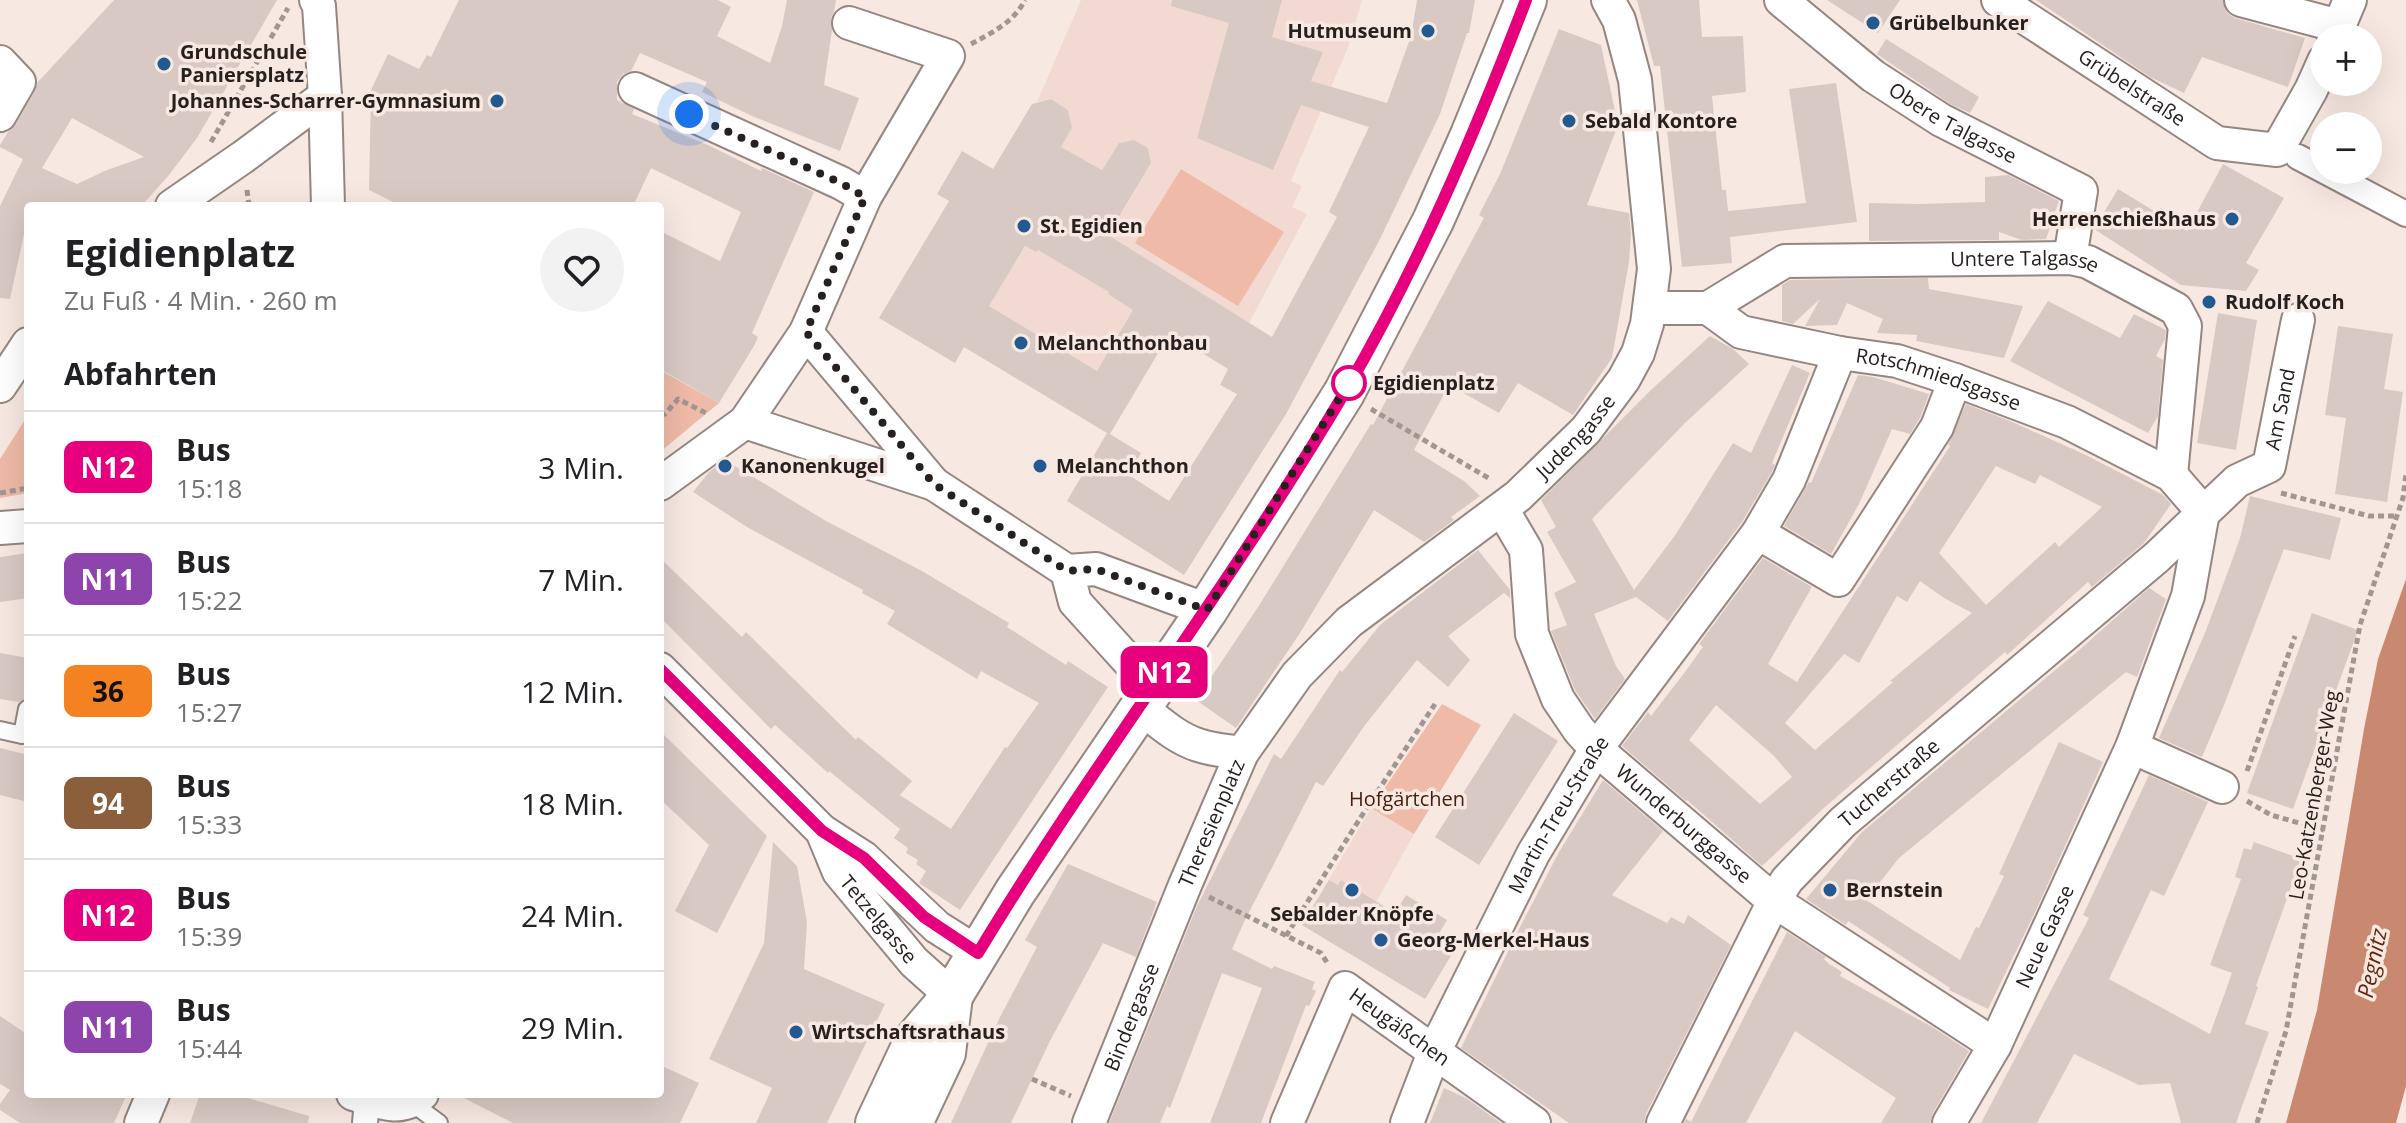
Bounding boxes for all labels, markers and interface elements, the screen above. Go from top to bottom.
place label: Grübelbunker [1889,9,2029,36]
marker: Grübelbunker [1864,14,1882,32]
place label: Hutmuseum [1288,17,1412,44]
marker: Hutmuseum [1419,22,1437,40]
map controls [2310,24,2382,184]
button: + [2310,24,2382,96]
place label: Grundschule Paniersplatz [180,38,307,88]
street label: Grübelstraße [2073,42,2191,132]
marker: Grundschule Paniersplatz [155,55,173,73]
street label: Obere Talgasse [1884,76,2022,169]
place label: Johannes-Scharrer-Gymnasium [169,87,481,114]
marker: Johannes-Scharrer-Gymnasium [488,92,506,110]
your location [669,94,709,134]
place label: Sebald Kontore [1585,107,1737,134]
marker: Sebald Kontore [1560,112,1578,130]
button: − [2310,112,2382,184]
place label: Herrenschießhaus [2032,205,2216,232]
marker: Herrenschießhaus [2223,210,2241,228]
place label: St. Egidien [1040,212,1143,239]
marker: St. Egidien [1015,217,1033,235]
text: Egidienplatz [64,226,295,278]
button: heart [540,228,624,312]
street label: Untere Talgasse [1950,244,2104,279]
text: Zu Fuß · 4 Min. · 260 m [64,282,338,318]
place label: Rudolf Koch [2225,288,2345,315]
marker: Rudolf Koch [2200,293,2218,311]
place label: Melanchthonbau [1037,329,1208,356]
marker: Melanchthonbau [1012,334,1030,352]
street label: Rotschmiedsgasse [1854,341,2025,417]
text: Abfahrten [64,353,217,394]
marker: Egidienplatz [1332,366,1366,400]
street label: Am Sand [2258,366,2301,452]
place label: Egidienplatz [1373,369,1495,396]
street label: Judengasse [1529,389,1621,486]
text: Bus [176,429,231,470]
text: 3 Min. [538,447,624,488]
text: N12 [81,448,135,486]
place label: Kanonenkugel [741,452,885,479]
place label: Melanchthon [1056,452,1189,479]
marker: Kanonenkugel [716,457,734,475]
marker: Melanchthon [1031,457,1049,475]
text: 15:18 [176,470,242,506]
text: Bus [176,541,231,582]
text: 7 Min. [538,559,624,600]
text: N11 [81,560,135,598]
text: 15:22 [176,582,242,618]
line badge: N12 [1118,646,1210,698]
text: Bus [176,653,231,694]
text: N12 [1137,653,1191,691]
text: 12 Min. [521,671,624,712]
text: 36 [92,672,124,710]
street label: Leo-Katzenberger-Weg [2282,688,2345,902]
text: 15:27 [176,694,242,730]
street label: Martin-Treu-Straße [1501,730,1614,898]
street label: Tucherstraße [1833,732,1945,833]
street label: Theresienplatz [1172,755,1251,891]
street label: Wunderburggasse [1610,758,1758,889]
text: Bus [176,765,231,806]
text: 18 Min. [521,783,624,824]
text: 94 [92,784,124,822]
park label: Hofgärtchen [1349,785,1465,812]
text: 15:33 [176,806,242,842]
street label: Tetzelgasse [834,869,924,969]
place label: Bernstein [1846,876,1943,903]
text: Bus [176,877,231,918]
street label: Neue Gasse [2009,880,2080,992]
marker: Sebalder Knöpfe [1343,881,1361,899]
marker: Bernstein [1821,881,1839,899]
text: 24 Min. [521,895,624,936]
text: N12 [81,896,135,934]
place label: Sebalder Knöpfe [1270,900,1434,927]
text: 15:39 [176,918,242,954]
water label: Pegnitz [2349,925,2393,1000]
place label: Georg-Merkel-Haus [1397,926,1590,953]
marker: Georg-Merkel-Haus [1372,931,1390,949]
street label: Bindergasse [1097,959,1165,1075]
street label: Heugäßchen [1344,981,1456,1072]
text: Bus [176,989,231,1030]
text: 29 Min. [521,1007,624,1048]
text: N11 [81,1008,135,1046]
place label: Wirtschaftsrathaus [812,1018,1005,1045]
marker: Wirtschaftsrathaus [787,1023,805,1041]
text: 15:44 [176,1030,242,1066]

